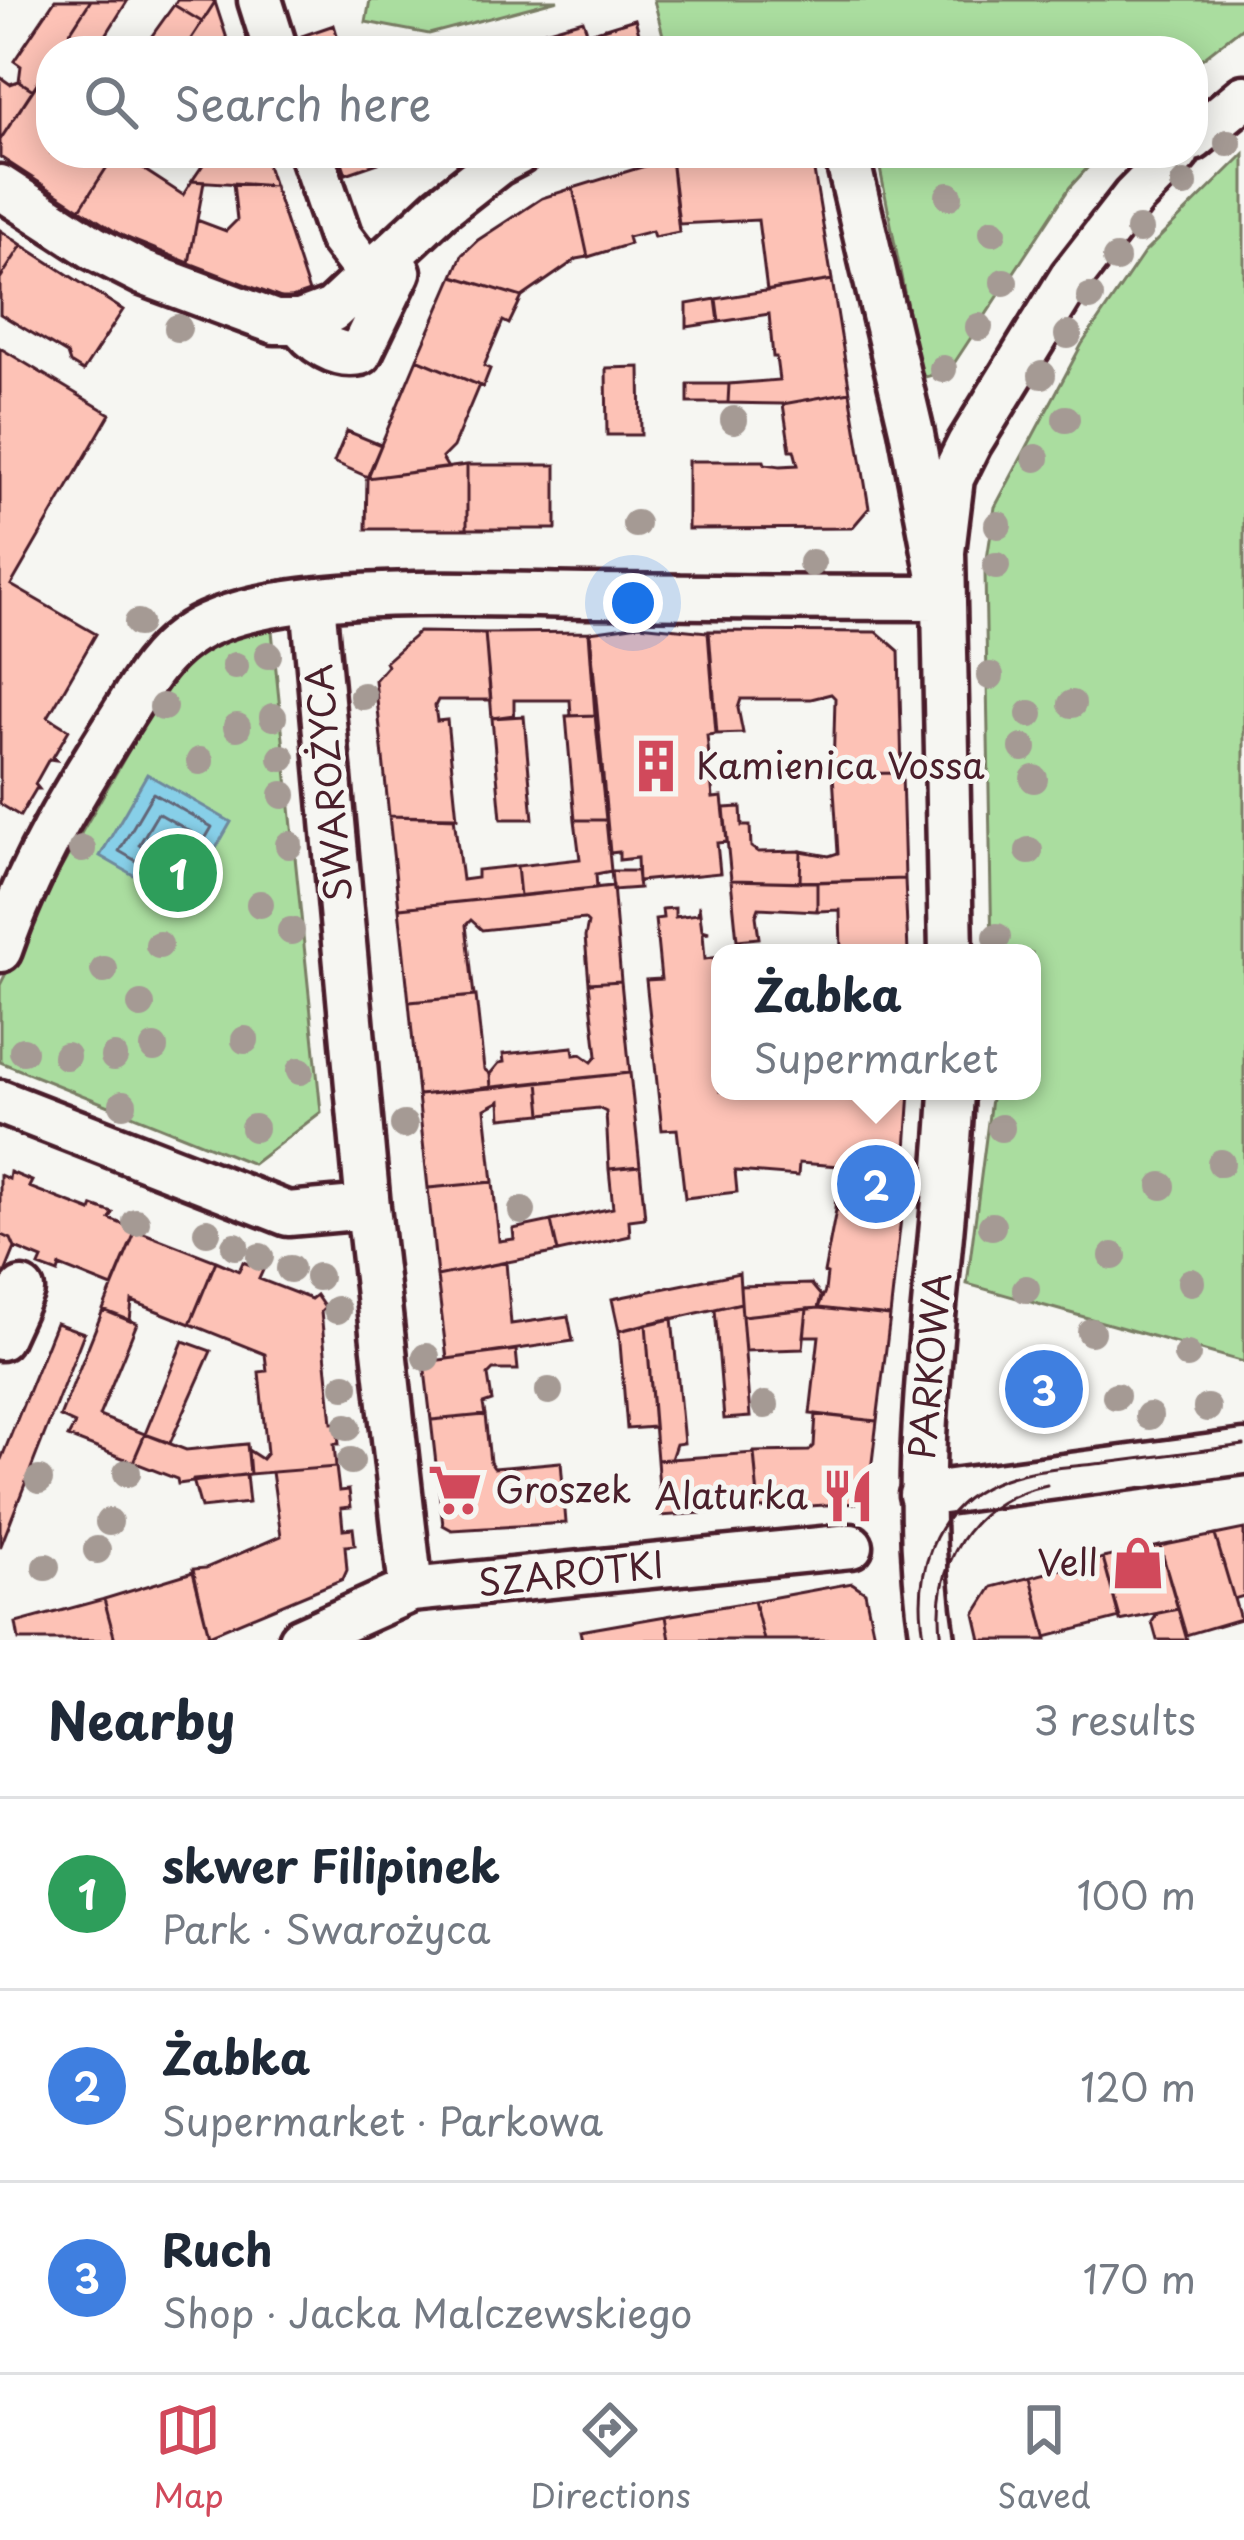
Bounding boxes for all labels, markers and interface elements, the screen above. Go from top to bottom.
search box [36,36,1208,168]
text: Search here [174,68,431,136]
icon: search [78,69,144,135]
your location [603,573,663,633]
street label: SWAROŻYCA [290,662,364,904]
building icon: Kamienica Vossa [627,737,685,795]
place label: Kamienica Vossa [696,737,985,791]
pin: 1 [139,828,217,918]
popup [711,944,1041,1100]
text: Żabka [754,959,902,1027]
text: Supermarket [754,1027,998,1086]
pin: 2 [837,1139,915,1229]
street label: PARKOWA [893,1270,963,1461]
pin: 3 [1005,1344,1083,1434]
supermarket icon: Groszek [426,1461,484,1519]
place label: Groszek [495,1461,632,1515]
place label: Alaturka [655,1467,808,1521]
restaurant icon: Alaturka [819,1467,877,1525]
place label: Vell [1037,1534,1098,1588]
shop icon: Vell [1109,1534,1167,1592]
street label: SZAROTKI [475,1535,667,1609]
text: Nearby [48,1680,235,1757]
text: 3 results [1033,1689,1196,1748]
text: skwer Filipinek [162,1830,500,1898]
text: 1 [78,1864,96,1923]
text: 100 m [1077,1864,1196,1923]
text: Park · Swarożyca [162,1898,491,1957]
text: Żabka [162,2022,310,2090]
text: 2 [73,2056,101,2115]
text: 120 m [1080,2056,1196,2115]
text: Supermarket · Parkowa [162,2090,603,2149]
text: Ruch [162,2214,273,2282]
text: 3 [74,2248,100,2307]
text: 170 m [1083,2248,1196,2307]
text: Shop · Jacka Malczewskiego [162,2282,692,2341]
tab: Map [153,2397,224,2519]
tab: Directions [530,2397,691,2519]
tab: Saved [997,2397,1091,2519]

